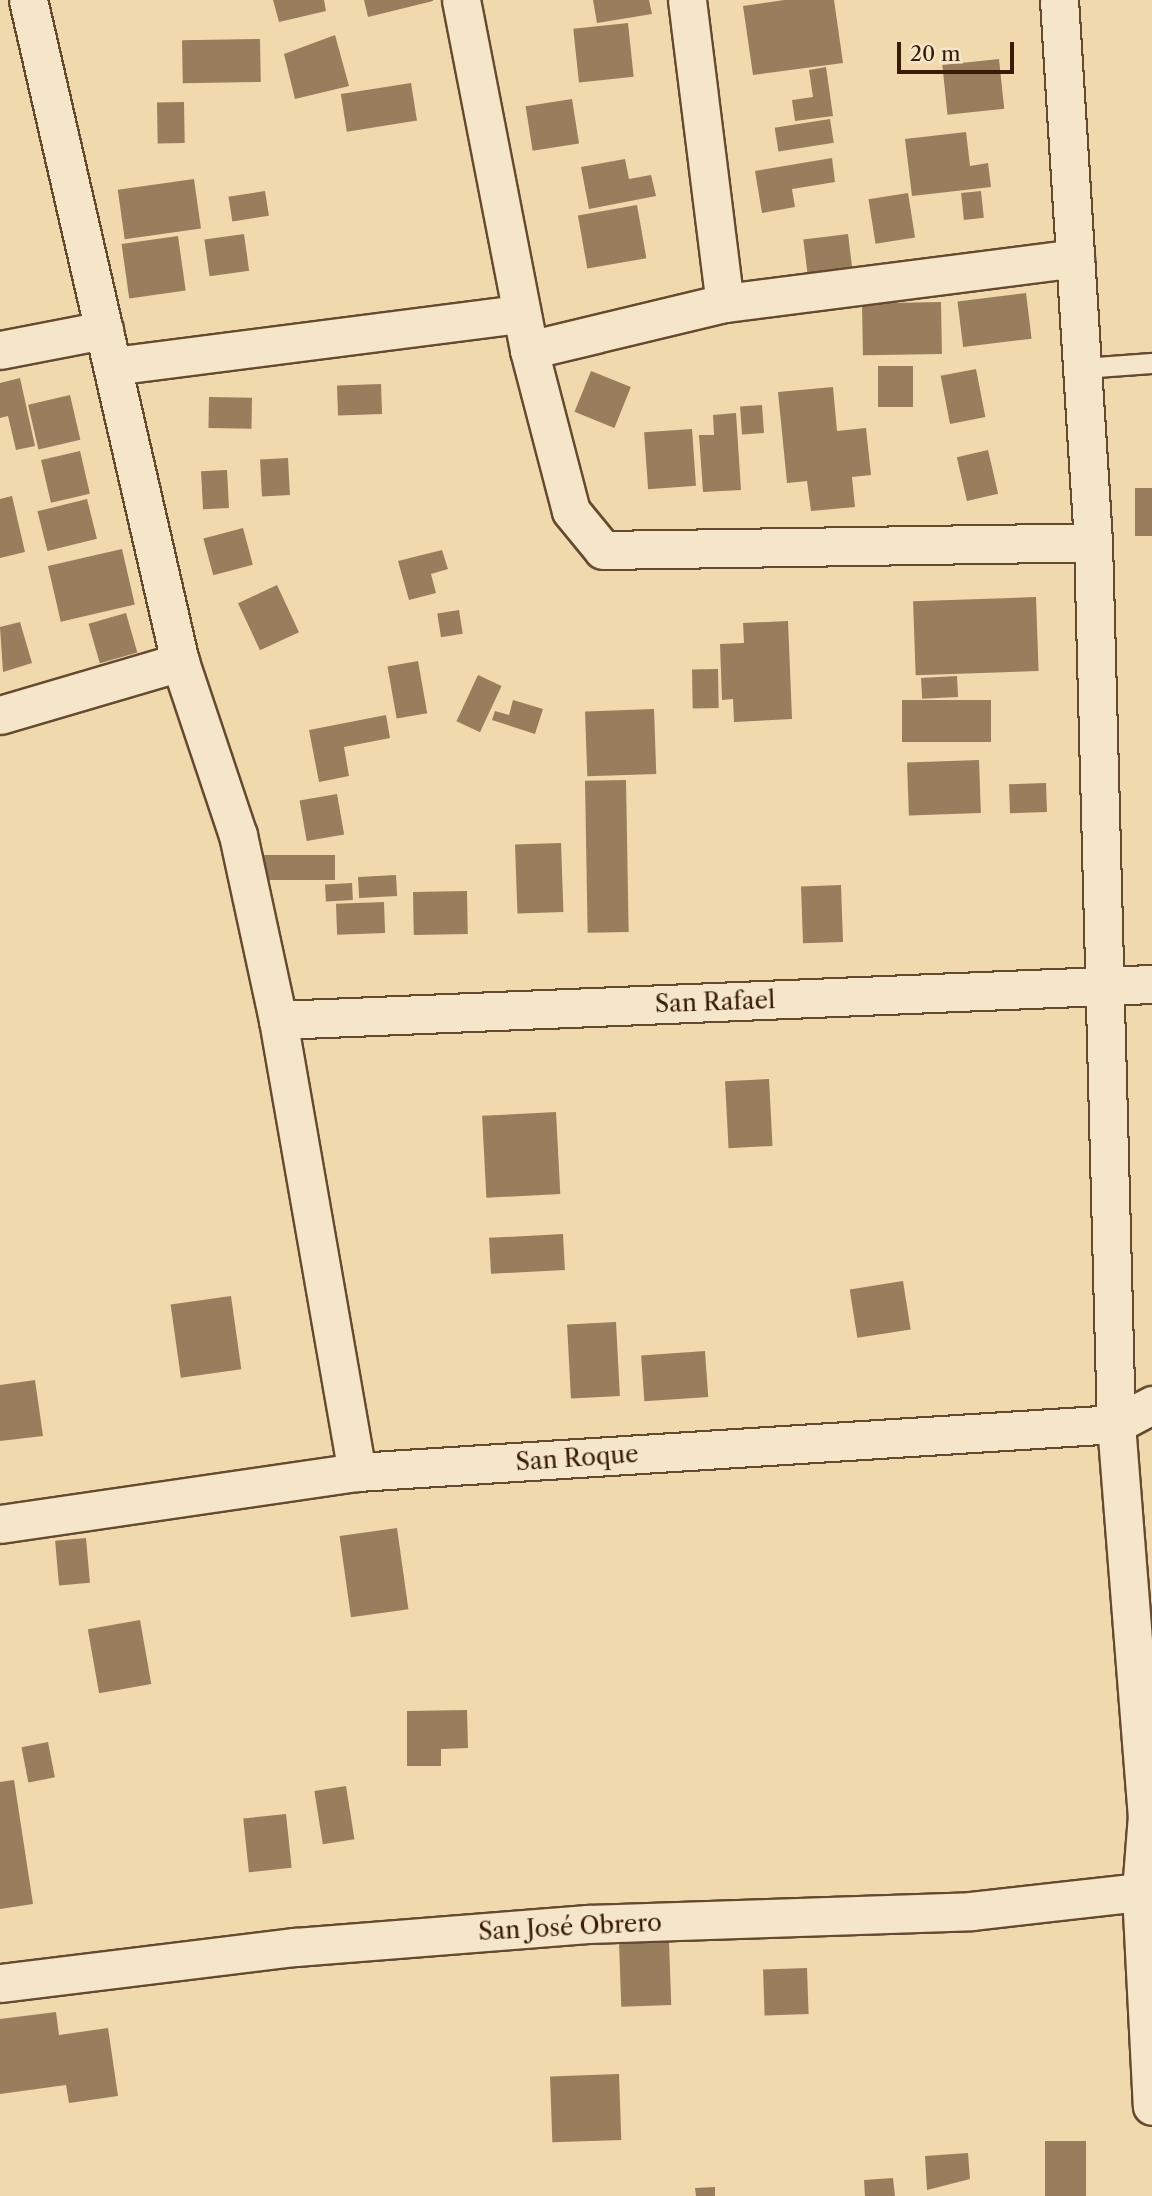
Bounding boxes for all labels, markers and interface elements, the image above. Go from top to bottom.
scale bar [900,28,1017,72]
text: 20 m [910,41,961,66]
street label: San Rafael [654,986,776,1018]
street label: San Roque [515,1439,639,1477]
street label: San José Obrero [478,1908,662,1946]

